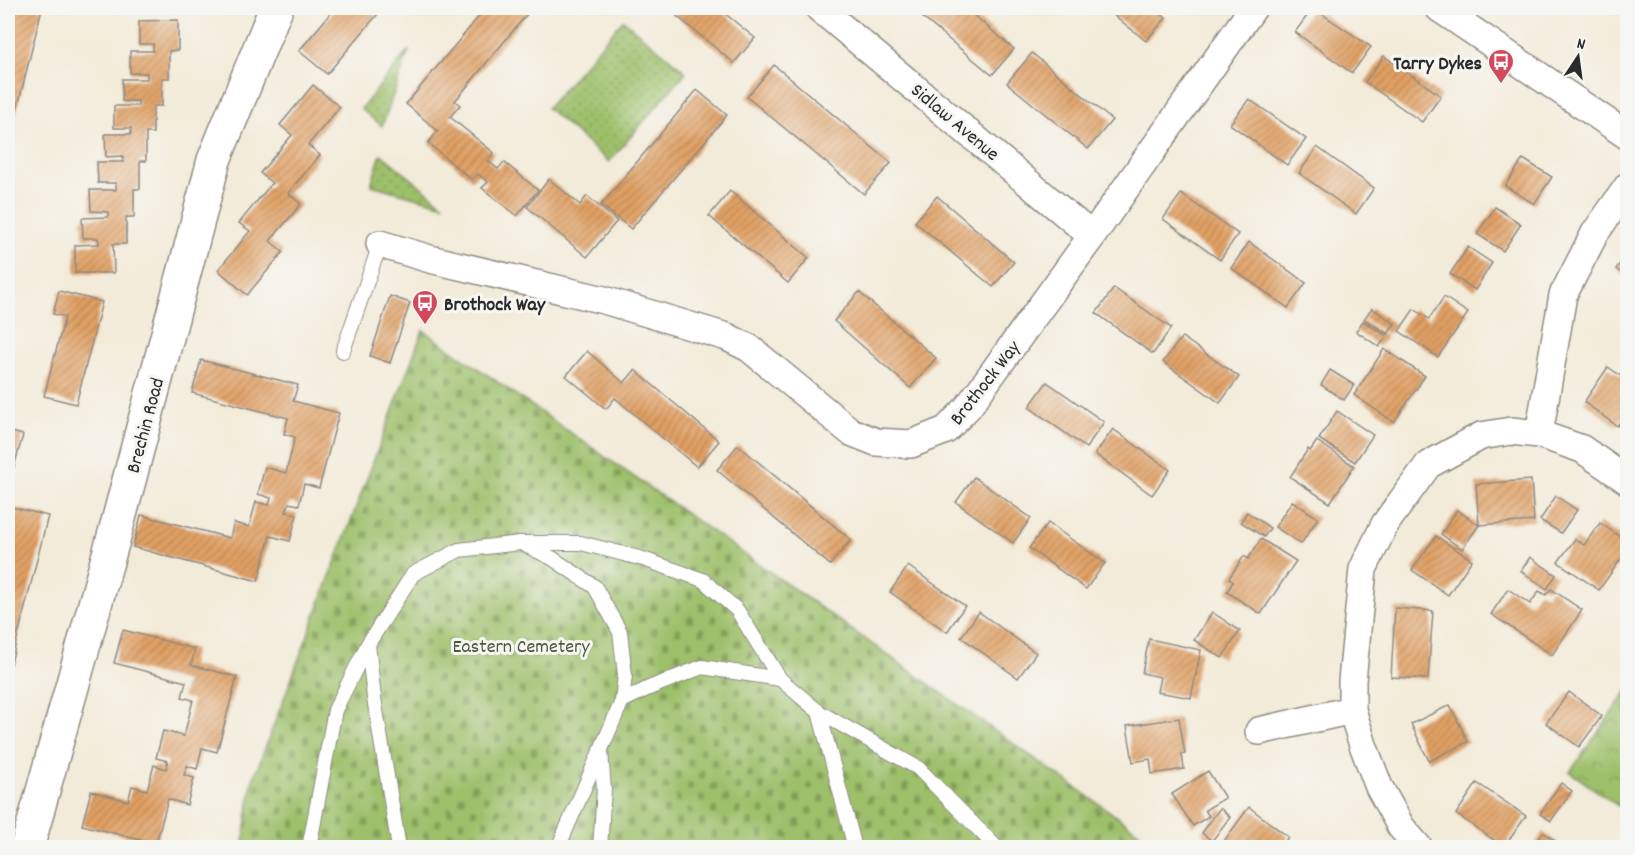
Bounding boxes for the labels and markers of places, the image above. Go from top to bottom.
bus stop icon: Tarry Dykes [1486,47,1516,85]
place label: Tarry Dykes [1393,51,1482,79]
bus stop icon: Brothock Way [410,288,440,326]
place label: Brothock Way [444,292,546,320]

